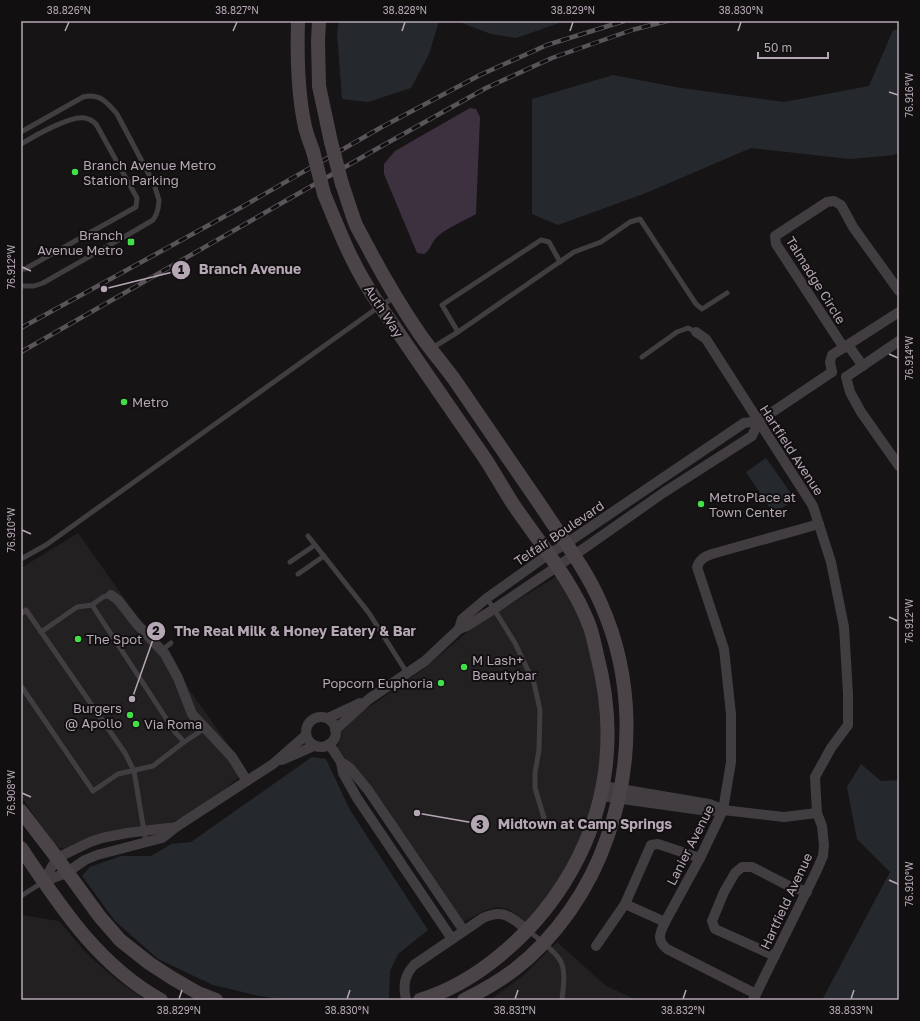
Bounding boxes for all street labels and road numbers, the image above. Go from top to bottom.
street label: Talmadge Circle [783,233,849,327]
street label: Auth Way [361,282,407,341]
street label: Hartfield Avenue [757,402,827,498]
street label: Telfair Boulevard [511,497,607,569]
street label: Lanier Avenue [663,802,717,888]
street label: Hartfield Avenue [757,850,815,952]

